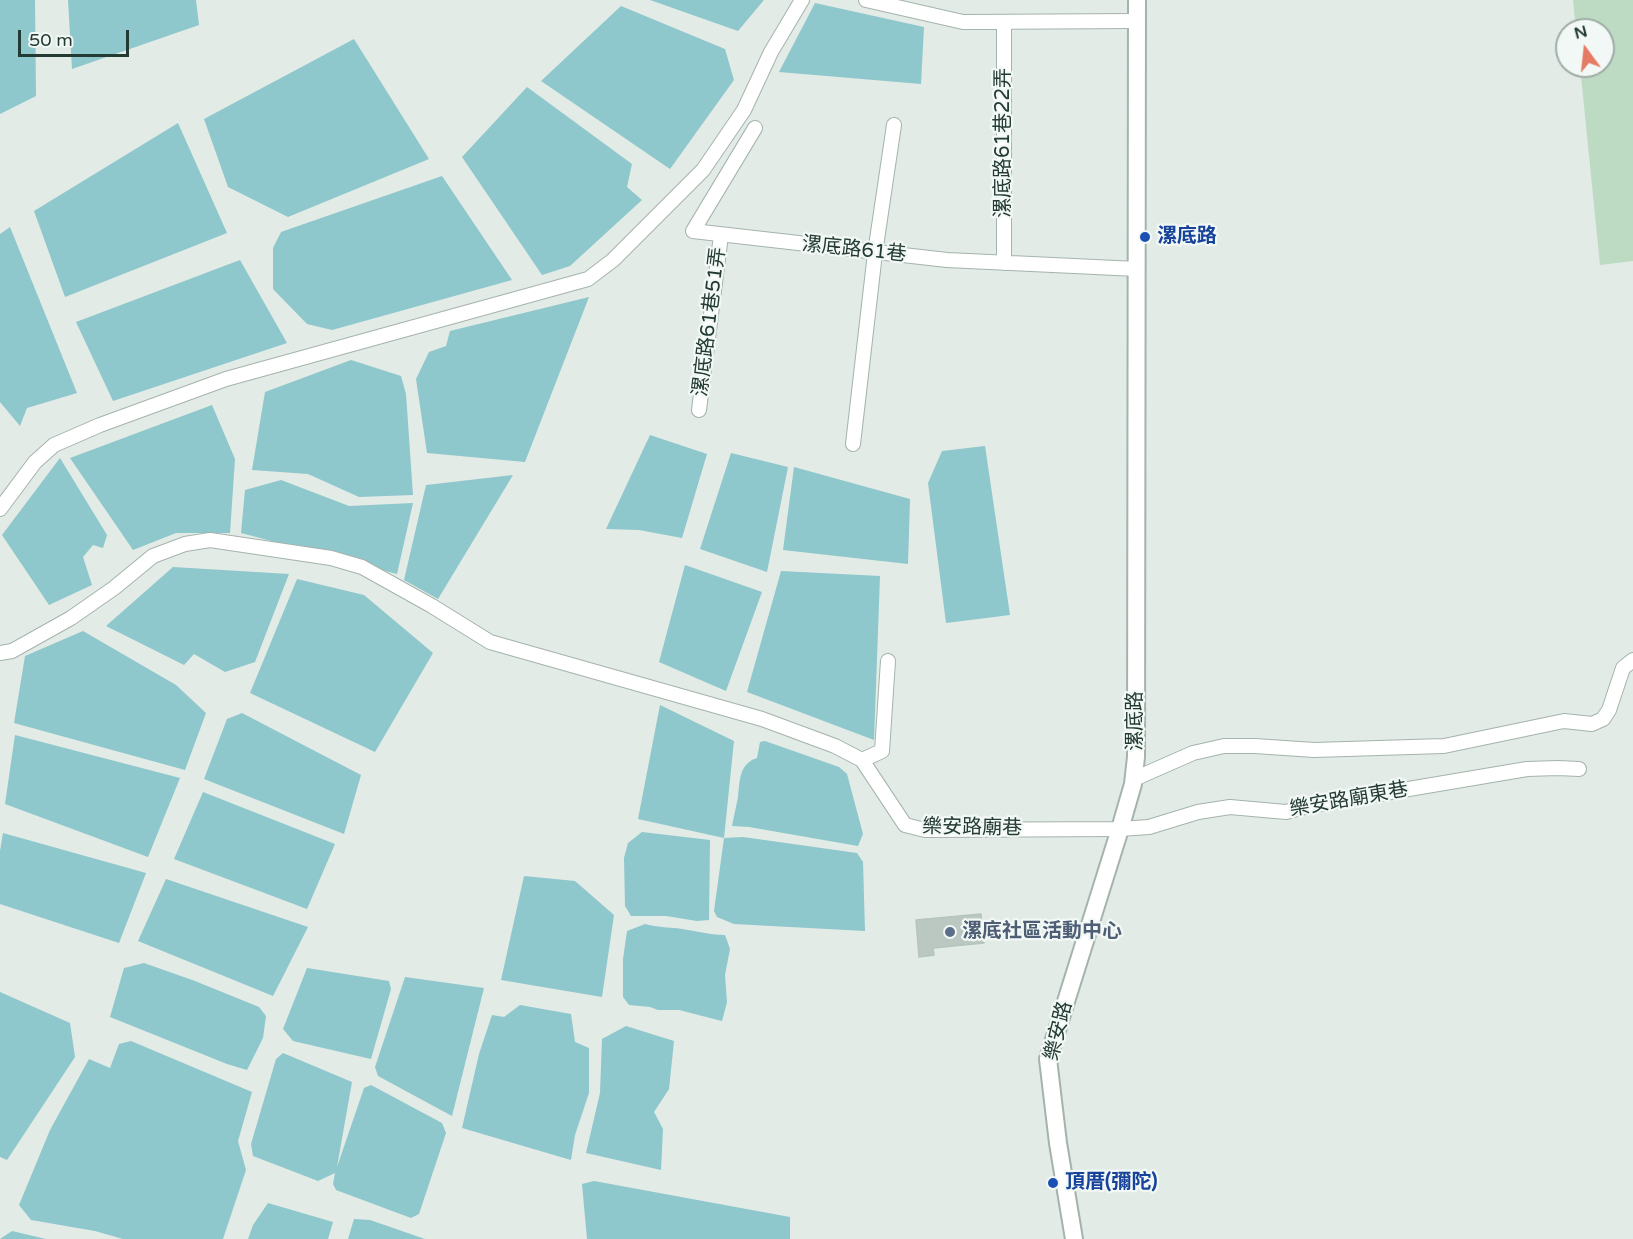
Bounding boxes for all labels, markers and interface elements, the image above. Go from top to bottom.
scale bar [21,18,132,56]
north arrow [1555,18,1615,78]
text: N [1572,21,1590,44]
text: 50 m [29,29,73,51]
street label: 漯底路61巷22弄 [992,68,1016,218]
place label: 漯底路 [1157,225,1217,249]
marker: 漯底路 [1138,230,1152,244]
street label: 漯底路61巷 [800,233,908,267]
street label: 漯底路61巷51弄 [689,246,731,398]
street label: 漯底路 [1124,691,1148,751]
street label: 樂安路廟東巷 [1288,778,1410,822]
street label: 樂安路廟巷 [922,815,1022,841]
place label: 漯底社區活動中心 [962,920,1122,944]
marker: 漯底社區活動中心 [943,925,957,939]
street label: 樂安路 [1040,999,1078,1063]
place label: 頂厝(彌陀) [1065,1171,1157,1195]
marker: 頂厝(彌陀) [1046,1176,1060,1190]

